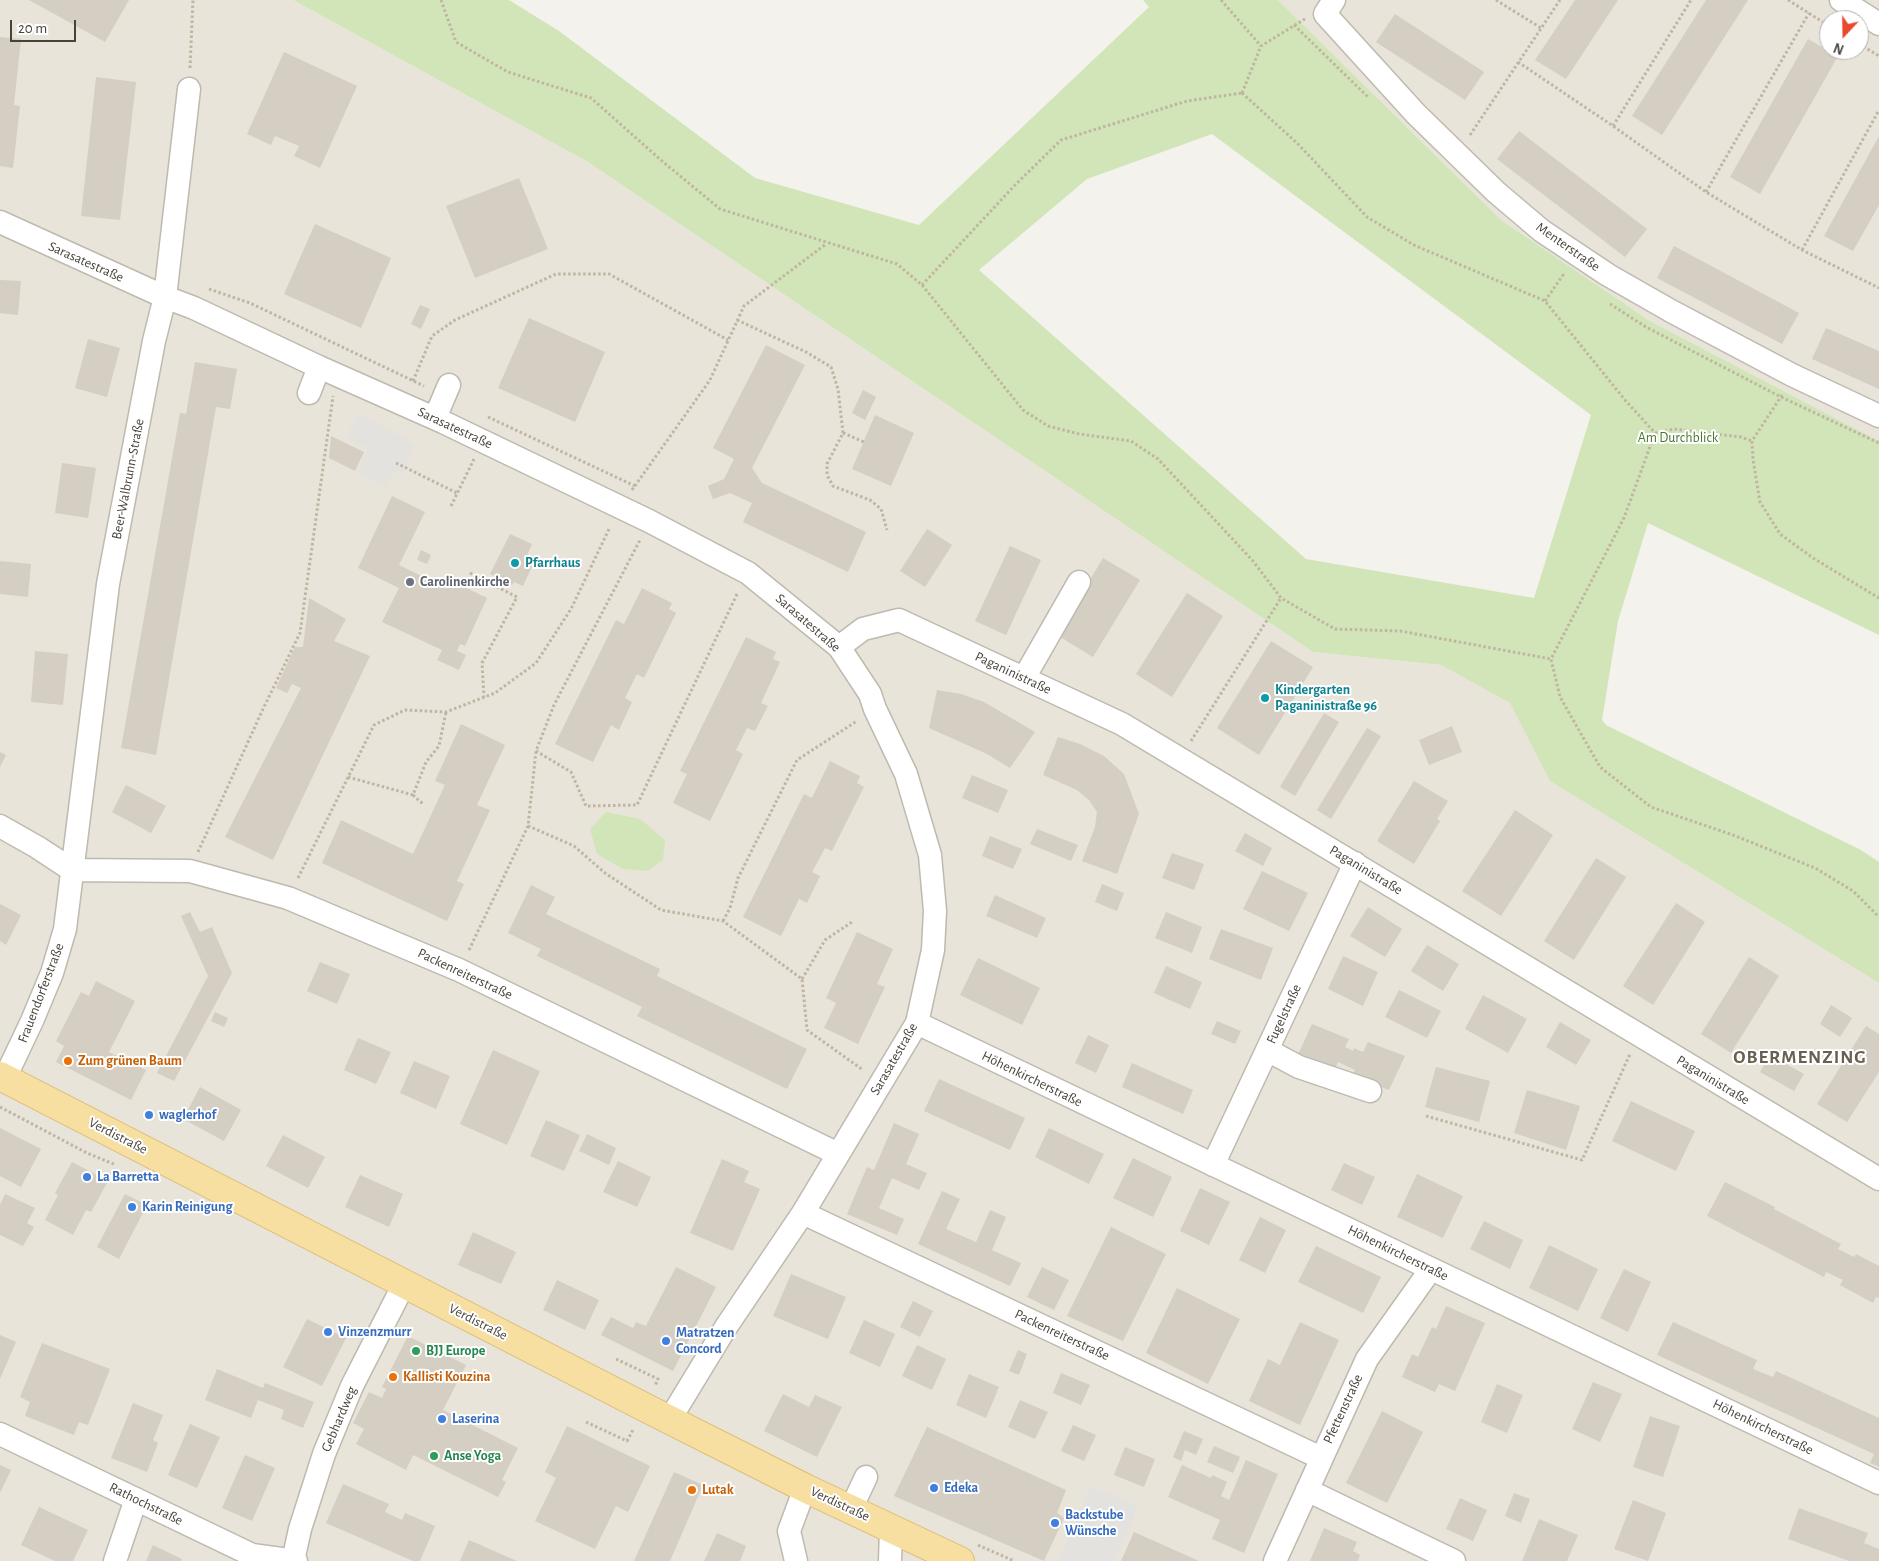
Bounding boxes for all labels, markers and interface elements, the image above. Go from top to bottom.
scale bar [12,10,79,42]
north arrow [1819,10,1869,60]
text: 20 m [18,21,47,36]
text: N [1832,40,1846,56]
street label: Menterstraße [1533,219,1603,275]
street label: Sarasatestraße [46,238,126,286]
street label: Sarasatestraße [415,403,495,453]
street label: Beer-Walbrunn-Straße [108,417,148,541]
park label: Am Durchblick [1638,430,1718,446]
place label: Pfarrhaus [525,555,580,571]
marker: Pfarrhaus [509,557,521,569]
place label: Carolinenkirche [420,574,509,590]
marker: Carolinenkirche [404,576,416,588]
street label: Sarasatestraße [772,590,844,656]
street label: Paganinistraße [972,648,1054,698]
place label: Kindergarten Paganinistraße 96 [1275,682,1377,714]
marker: Kindergarten Paganinistraße 96 [1259,692,1271,704]
street label: Paganinistraße [1326,842,1406,898]
street label: Frauendorferstraße [14,941,68,1045]
street label: Packenreiterstraße [415,945,515,1003]
street label: Fugelstraße [1263,981,1305,1047]
street label: Sarasatestraße [867,1020,921,1098]
district label: OBERMENZING [1732,1046,1868,1068]
street label: Höhenkircherstraße [979,1047,1085,1111]
street label: Paganinistraße [1673,1052,1753,1108]
place label: Zum grünen Baum [78,1053,182,1069]
marker: Zum grünen Baum [62,1055,74,1067]
place label: waglerhof [159,1107,216,1123]
marker: waglerhof [143,1109,155,1121]
street label: Verdistraße [86,1114,150,1158]
place label: La Barretta [97,1169,159,1185]
marker: La Barretta [81,1171,93,1183]
place label: Karin Reinigung [142,1199,232,1215]
marker: Karin Reinigung [126,1201,138,1213]
street label: Höhenkircherstraße [1345,1221,1451,1285]
street label: Verdistraße [446,1300,510,1344]
street label: Packenreiterstraße [1012,1306,1112,1364]
place label: Vinzenzmurr [338,1324,411,1340]
place label: Matratzen Concord [676,1325,734,1358]
marker: Vinzenzmurr [322,1326,334,1338]
marker: Matratzen Concord [660,1335,672,1347]
place label: BJJ Europe [426,1343,485,1359]
marker: BJJ Europe [410,1345,422,1357]
place label: Kallisti Kouzina [403,1369,490,1385]
marker: Kallisti Kouzina [387,1371,399,1383]
street label: Pfettenstraße [1320,1372,1366,1446]
street label: Gebhardweg [318,1384,360,1454]
street label: Höhenkircherstraße [1710,1395,1816,1459]
place label: Laserina [452,1411,499,1427]
marker: Laserina [436,1413,448,1425]
place label: Anse Yoga [444,1448,501,1464]
marker: Anse Yoga [428,1450,440,1462]
street label: Rathochstraße [106,1479,186,1529]
place label: Edeka [944,1480,978,1496]
place label: Lutak [702,1482,734,1498]
marker: Edeka [928,1482,940,1494]
street label: Verdistraße [808,1483,872,1525]
marker: Lutak [686,1484,698,1496]
place label: Backstube Wünsche [1065,1507,1123,1540]
marker: Backstube Wünsche [1049,1517,1061,1529]

